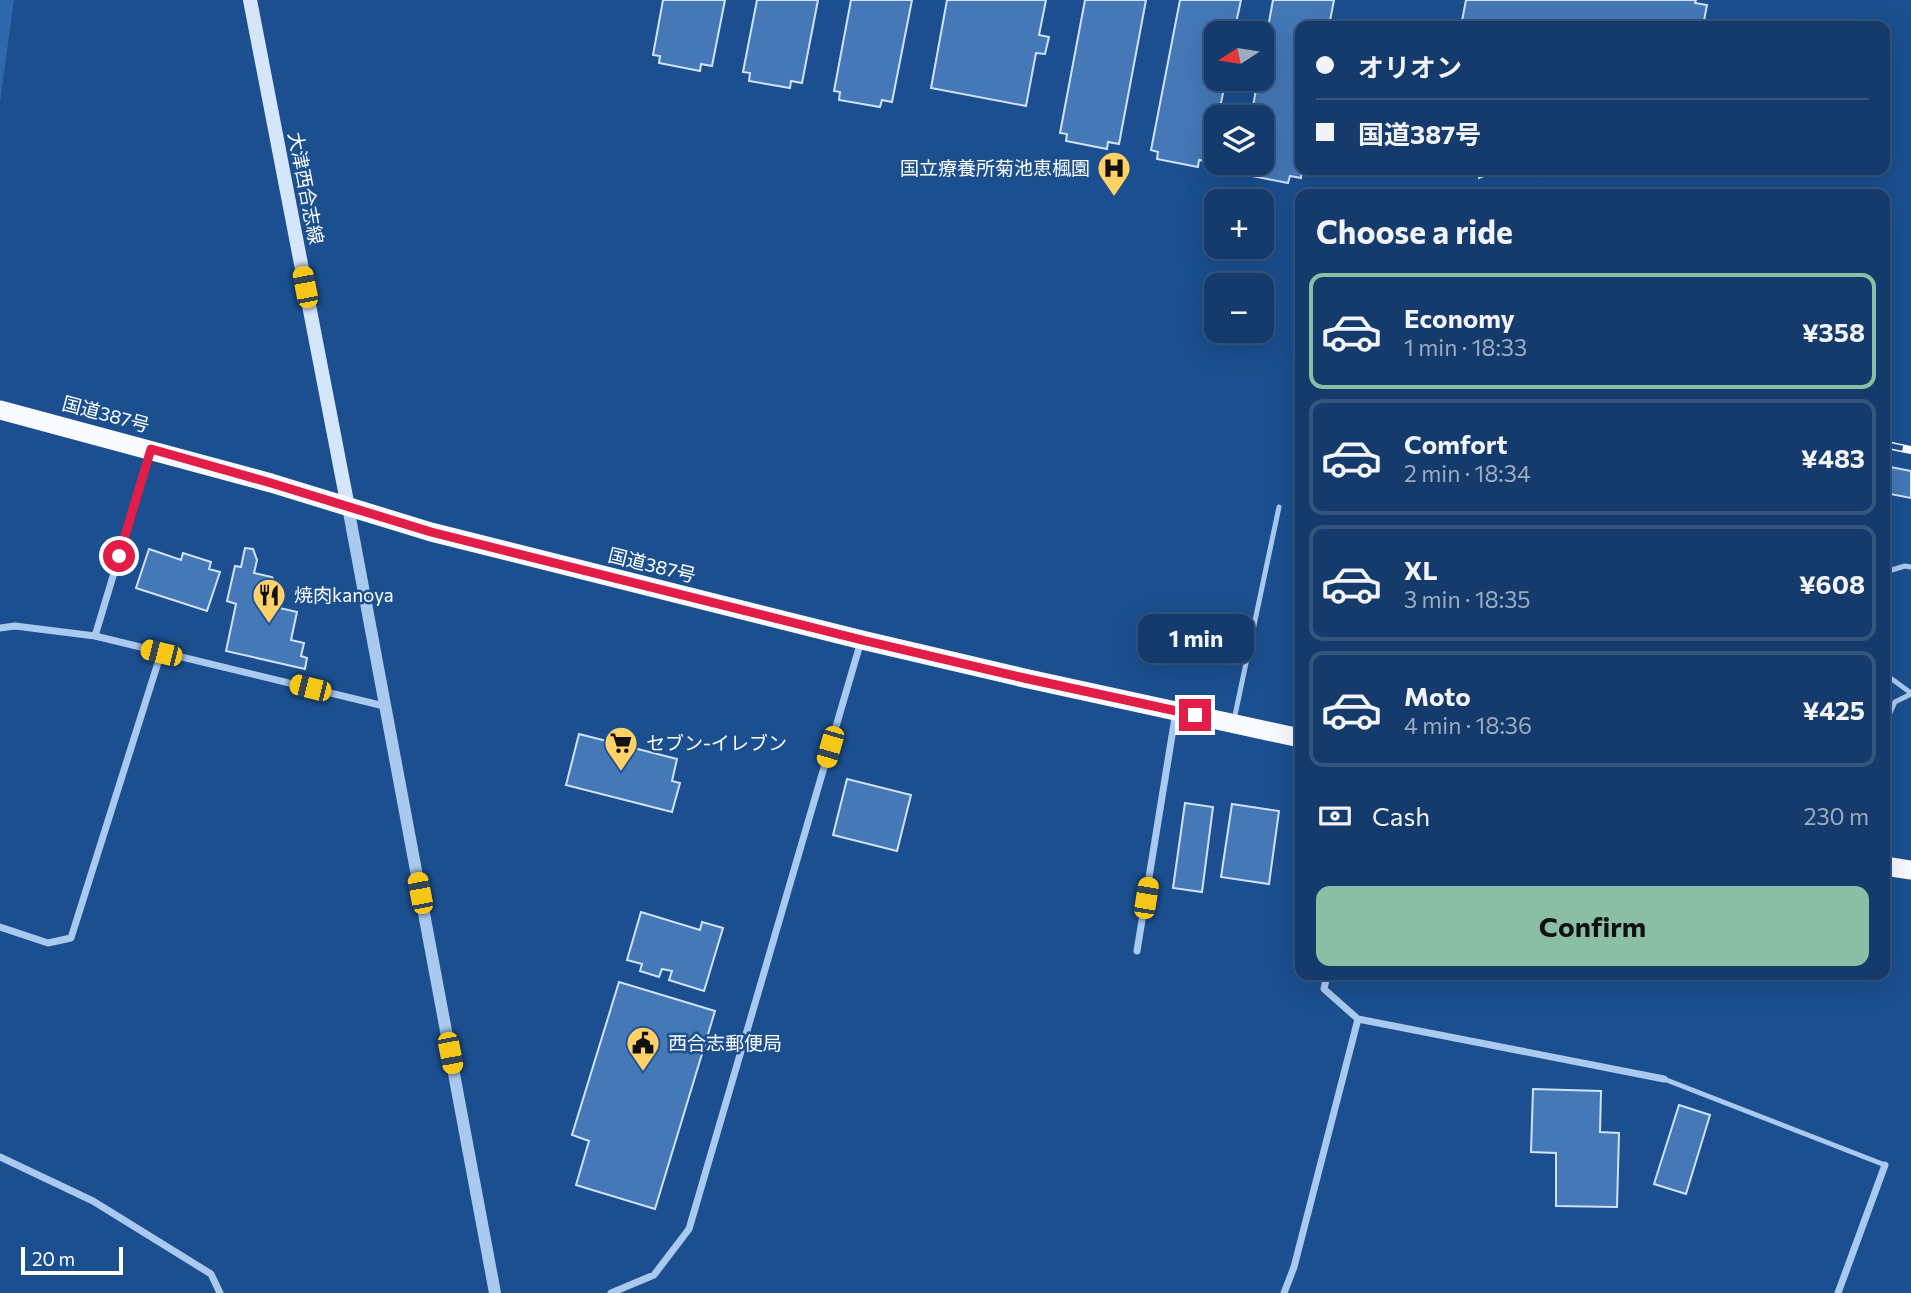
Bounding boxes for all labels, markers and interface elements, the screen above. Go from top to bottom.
north arrow [1204,21,1274,91]
map controls [1204,21,1274,343]
text: オリオン [1358,51,1462,82]
button: layers [1204,105,1274,175]
text: 国道387号 [1358,118,1481,149]
street label: 大津西合志線 [284,130,329,246]
hospital icon: 国立療養所菊池恵楓園 [1095,149,1133,198]
place label: 国立療養所菊池恵楓園 [900,156,1090,179]
button: + [1204,189,1274,259]
text: Choose a ride [1316,211,1513,251]
car [291,264,320,310]
button: − [1204,273,1274,343]
icon: car [1320,300,1383,363]
text: Economy [1404,302,1515,333]
text: ¥358 [1802,316,1865,347]
text: 1 min · 18:33 [1404,333,1527,361]
street label: 国道387号 [60,391,152,436]
icon: car [1320,426,1383,489]
text: Comfort [1404,428,1507,459]
text: ¥483 [1801,442,1865,473]
text: 2 min · 18:34 [1404,459,1531,487]
route start [103,540,135,572]
street label: 国道387号 [606,543,698,586]
icon: car [1320,552,1383,615]
text: XL [1404,554,1438,585]
text: ¥608 [1799,568,1865,599]
restaurant icon: 焼肉kanoya [250,576,288,625]
place label: 焼肉kanoya [294,583,394,606]
text: 3 min · 18:35 [1404,585,1530,613]
callout: 1 min [1137,614,1253,662]
text: 1 min [1169,624,1223,652]
car [139,638,184,668]
car [288,673,333,703]
icon: car [1320,678,1383,741]
text: Moto [1404,680,1471,711]
text: ¥425 [1802,694,1865,725]
route end [1179,699,1211,731]
text: 4 min · 18:36 [1404,711,1532,739]
supermarket icon: セブン-イレブン [602,724,640,773]
car [815,724,846,770]
place label: セブン-イレブン [646,731,787,754]
icon: cash [1316,797,1354,835]
text: Cash [1372,800,1430,831]
text: 230 m [1804,802,1869,830]
car [406,870,435,916]
car [1133,876,1160,920]
button: Confirm [1316,886,1869,966]
public building icon: 西合志郵便局 [624,1024,662,1073]
car [436,1030,465,1076]
place label: 西合志郵便局 [668,1031,782,1054]
scale bar [21,1244,122,1276]
text: 20 m [32,1247,75,1270]

